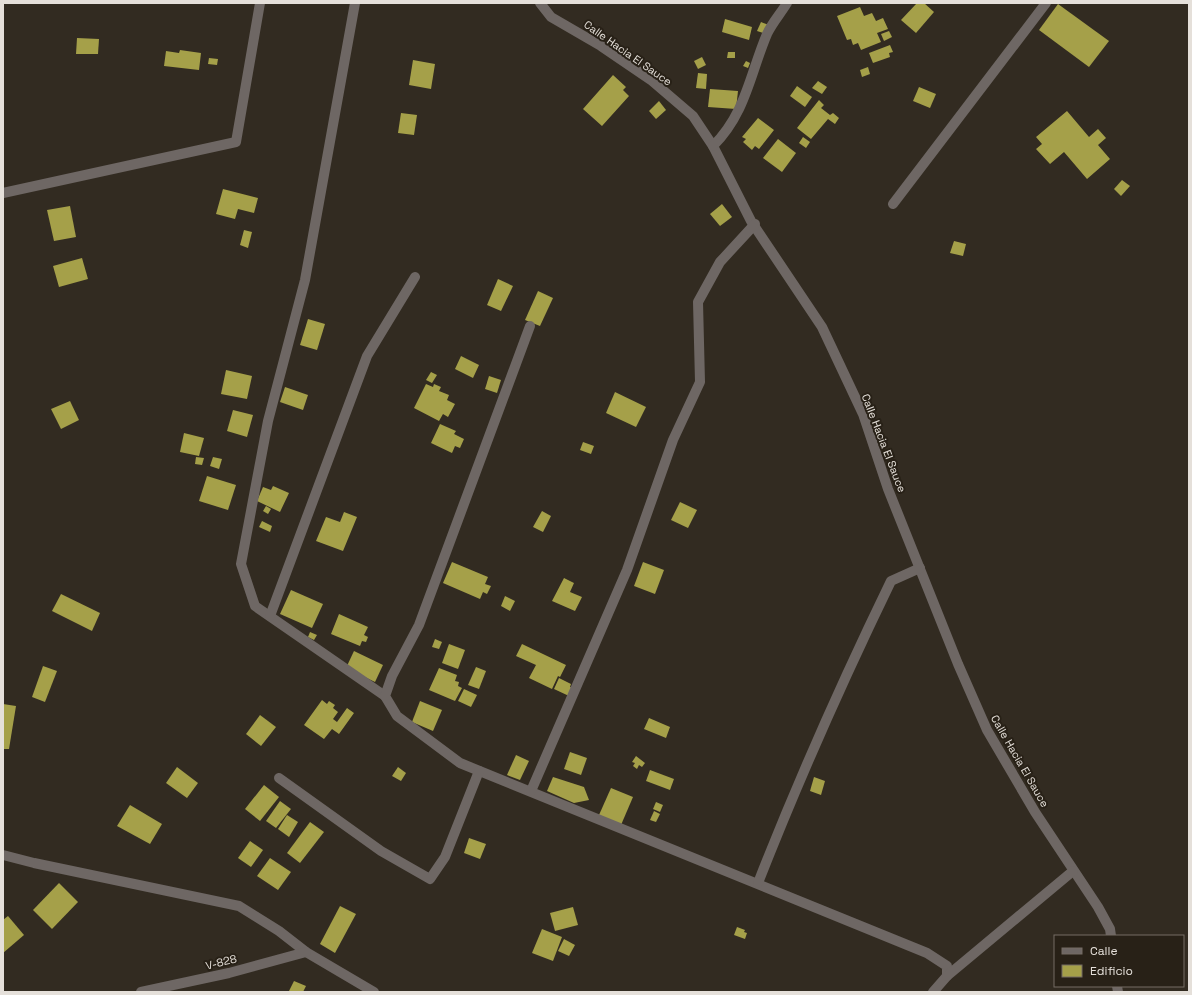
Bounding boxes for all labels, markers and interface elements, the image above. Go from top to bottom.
street label: Calle Hacia El Sauce [581,17,675,89]
street label: Calle Hacia El Sauce [859,392,909,494]
street label: Calle Hacia El Sauce [988,712,1052,810]
legend [1054,935,1184,987]
text: Calle [1090,943,1118,959]
street label: V-828 [204,951,238,973]
text: Edificio [1090,963,1133,979]

